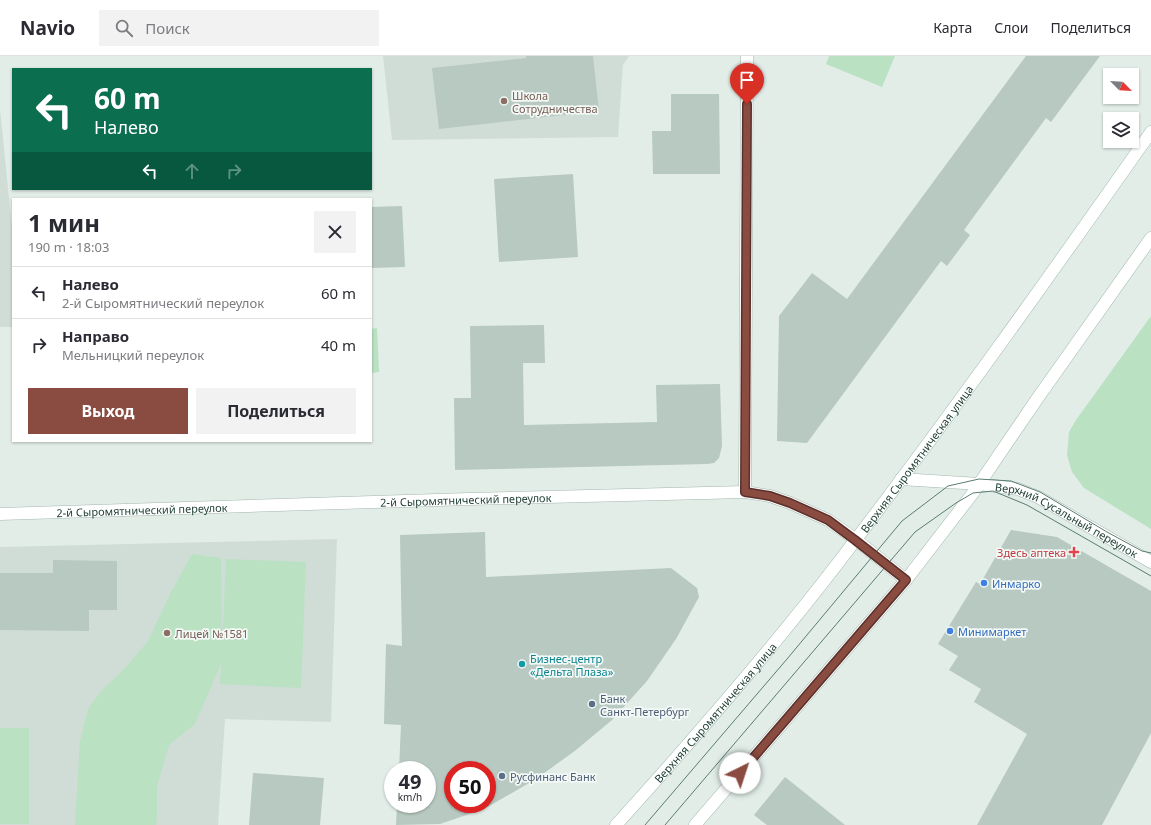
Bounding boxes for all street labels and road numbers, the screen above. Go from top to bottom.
street label: Верхняя Сыромятническая улица [857,382,976,535]
street label: Верхний Сусальный переулок [994,479,1141,561]
street label: 2-й Сыромятнический переулок [380,489,552,509]
street label: 2-й Сыромятнический переулок [56,499,228,520]
street label: Верхняя Сыромятническая улица [651,639,779,785]

